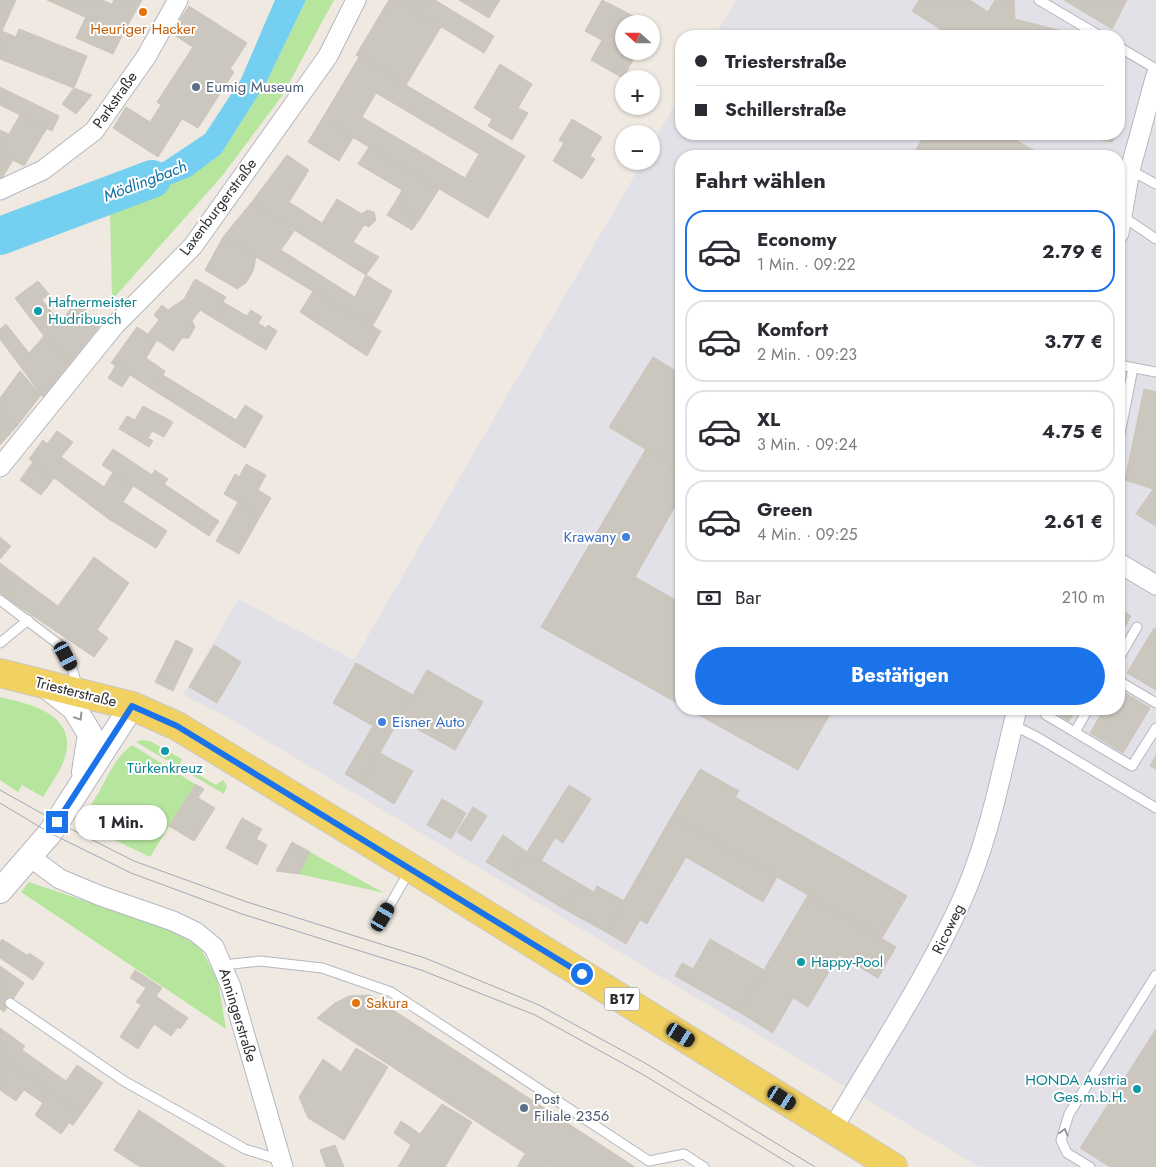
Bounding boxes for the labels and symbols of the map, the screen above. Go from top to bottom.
marker: Heuriger Hacker [137,6,149,18]
north arrow [615,15,660,60]
place label: Heuriger Hacker [90,18,197,40]
street label: Parkstraße [87,67,143,133]
place label: Eumig Museum [206,76,304,98]
marker: Eumig Museum [190,81,202,93]
street label: Laxenburgerstraße [174,154,262,260]
water label: Mödlingbach [100,155,190,207]
place label: Hafnermeister Hudribusch [48,291,138,330]
marker: Hafnermeister Hudribusch [32,305,44,317]
place label: Krawany [563,526,616,548]
marker: Krawany [620,531,632,543]
car [52,639,79,673]
street label: Triesterstraße [33,671,119,713]
place label: Eisner Auto [392,711,465,733]
one-way arrow [73,712,83,721]
marker: Eisner Auto [376,716,388,728]
marker: Türkenkreuz [159,745,171,757]
place label: Türkenkreuz [127,757,203,779]
callout: 1 Min. [74,804,167,840]
route end [46,811,68,833]
car [369,900,396,934]
street label: Ricoweg [926,900,970,958]
place label: Happy-Pool [811,951,883,973]
marker: Happy-Pool [795,956,807,968]
route start [571,963,593,985]
street label: Anningerstraße [213,965,263,1065]
road number: B17 [604,988,640,1011]
place label: Sakura [366,992,408,1014]
marker: Sakura [350,997,362,1009]
car [664,1021,697,1049]
place label: HONDA Austria Ges.m.b.H. [1025,1069,1127,1108]
marker: HONDA Austria Ges.m.b.H. [1131,1083,1143,1095]
car [765,1084,798,1112]
place label: Post Filiale 2356 [534,1088,609,1127]
marker: Post Filiale 2356 [518,1102,530,1114]
one-way arrow [1058,1128,1069,1137]

